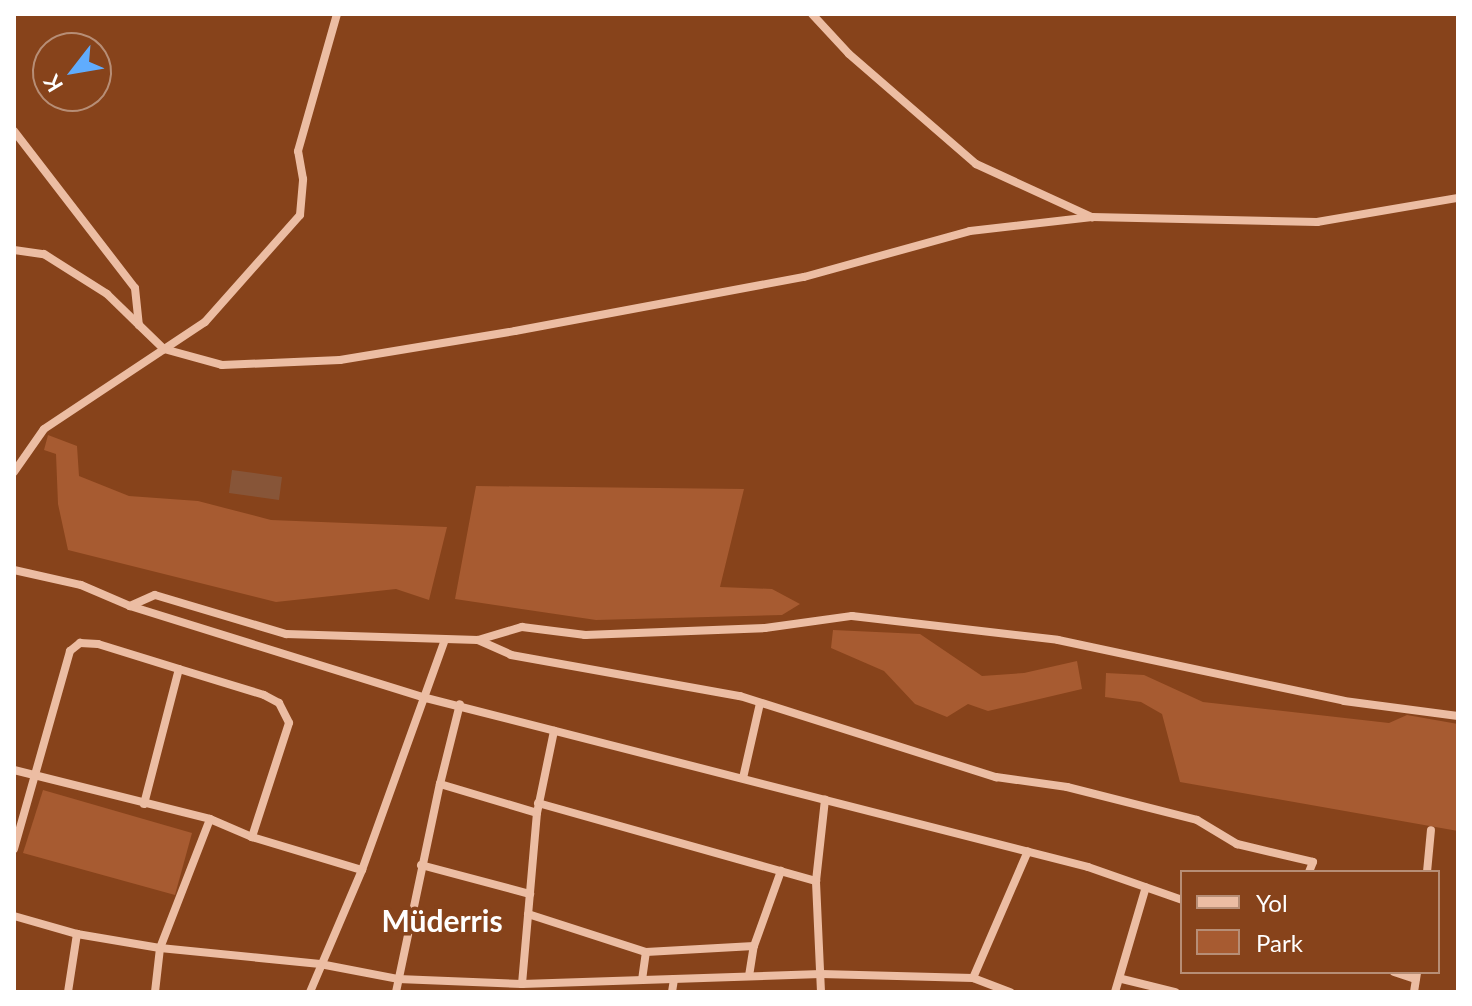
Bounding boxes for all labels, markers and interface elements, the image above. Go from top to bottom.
north arrow [32,32,112,112]
text: K [37,70,68,97]
legend [1180,870,1440,974]
text: Yol [1256,888,1288,917]
district label: Müderris [381,902,503,938]
text: Park [1256,928,1303,957]

